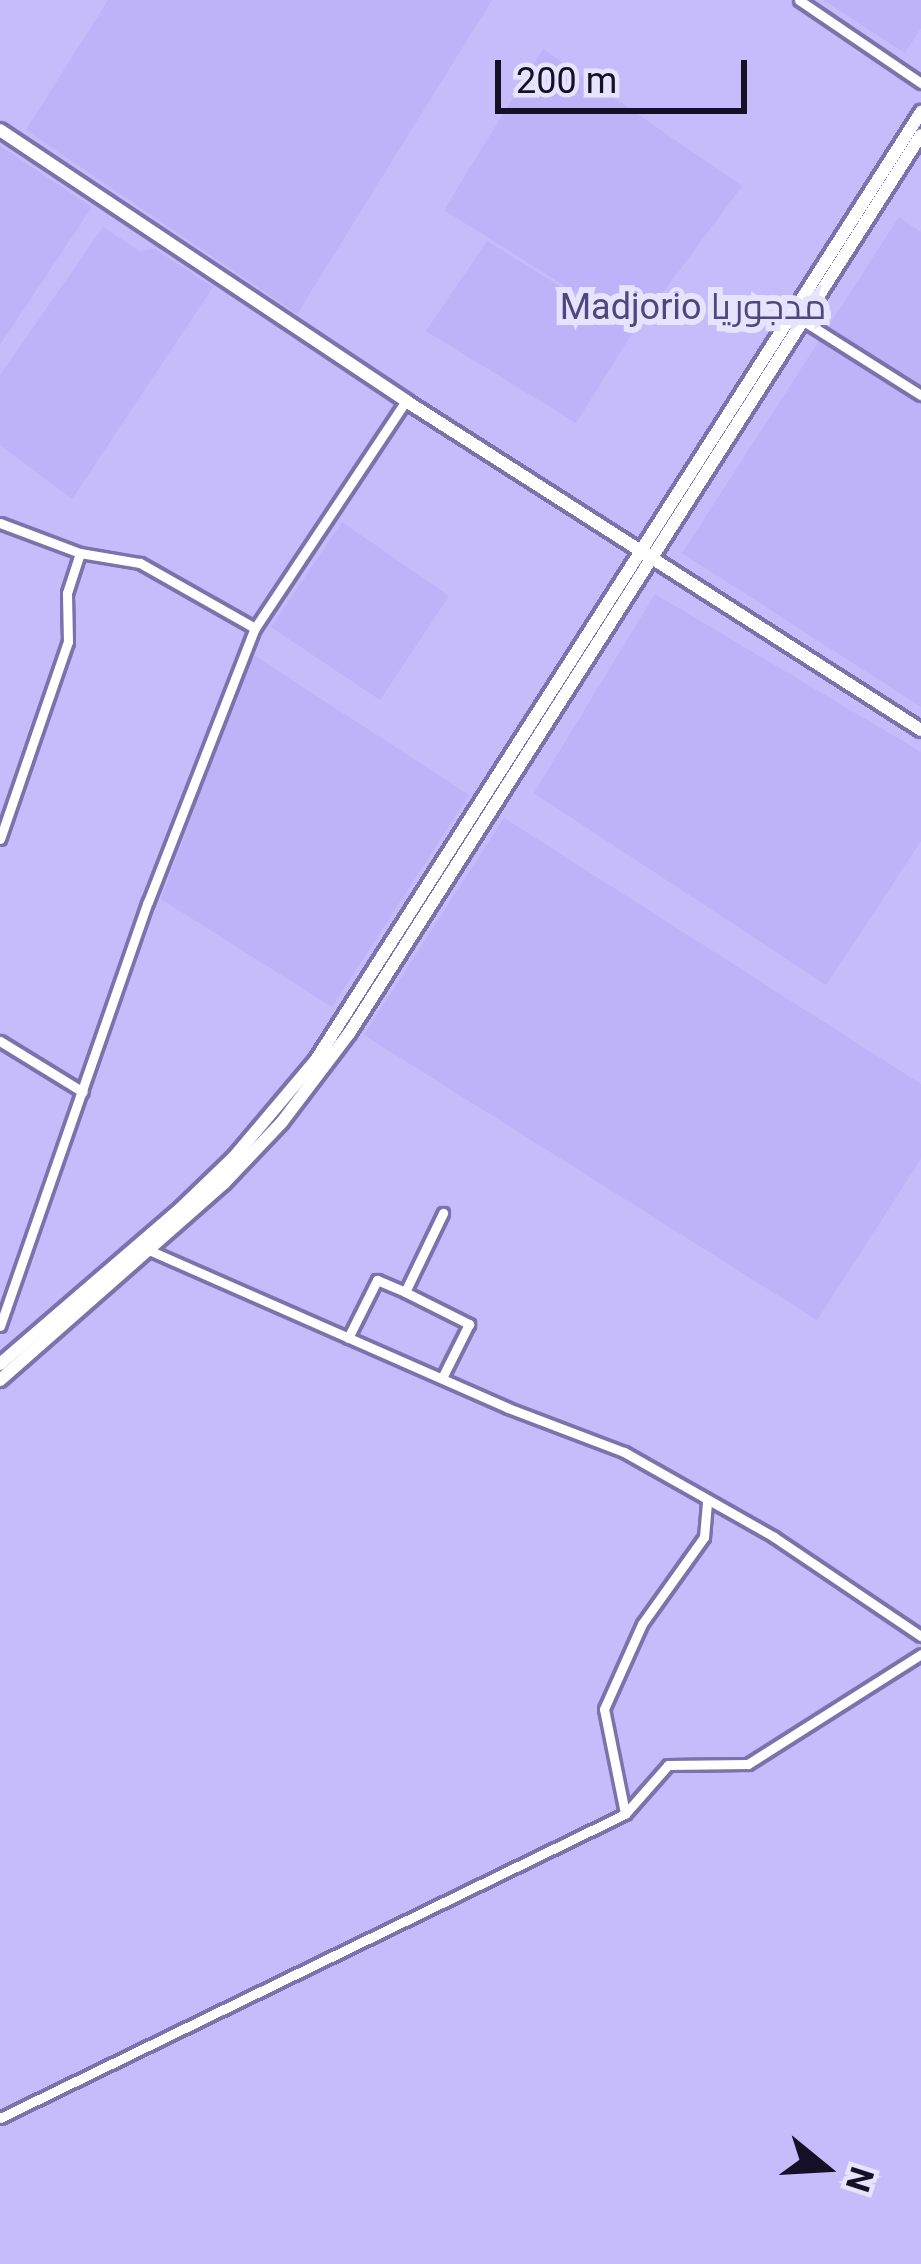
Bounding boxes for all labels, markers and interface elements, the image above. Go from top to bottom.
scale bar [501,36,753,110]
text: 200 m [516,60,617,102]
district label: Madjorio مدجوريا [560,286,826,330]
north arrow [765,2108,885,2228]
text: N [838,2162,882,2196]

